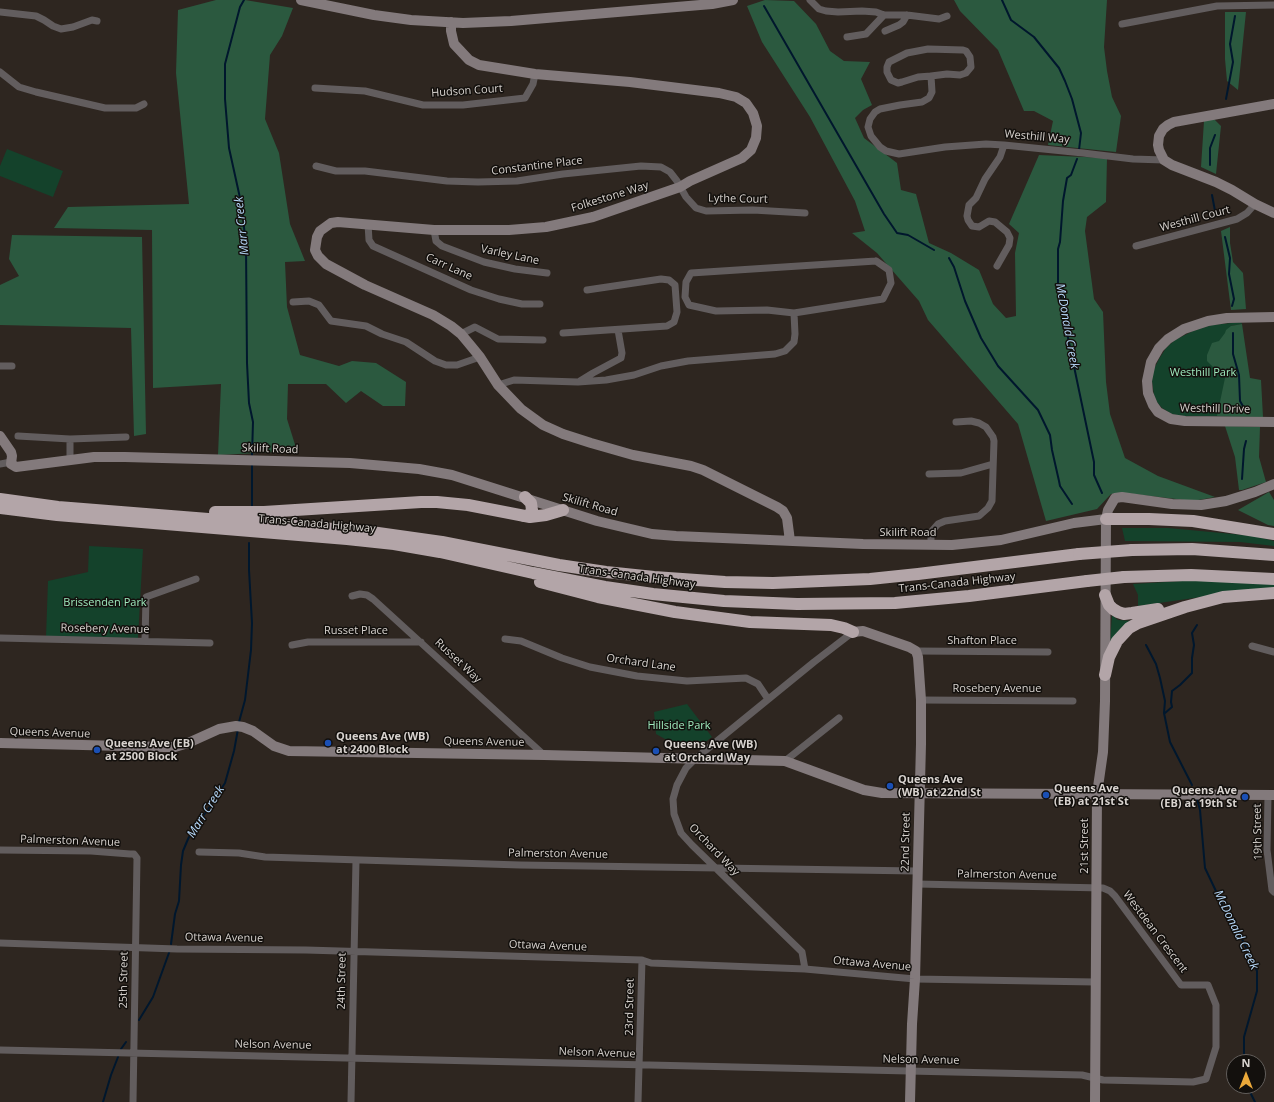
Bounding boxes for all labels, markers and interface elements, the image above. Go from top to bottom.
street label: Hudson Court [431,82,503,100]
street label: Westhill Way [1004,128,1070,146]
street label: Constantine Place [491,154,583,178]
street label: Folkestone Way [570,179,650,215]
street label: Lythe Court [708,192,768,206]
water label: Marr Creek [232,196,252,256]
street label: Westhill Court [1158,203,1232,235]
street label: Varley Lane [480,242,540,268]
street label: Carr Lane [424,251,474,283]
water label: McDonald Creek [1052,282,1082,370]
park label: Westhill Park [1170,366,1236,380]
street label: Westhill Drive [1180,402,1250,416]
street label: Skilift Road [241,441,299,457]
street label: Skilift Road [561,491,619,519]
street label: Trans-Canada Highway [258,512,376,536]
street label: Skilift Road [880,526,936,540]
street label: Trans-Canada Highway [578,562,696,592]
street label: Trans-Canada Highway [898,570,1016,596]
park label: Brissenden Park [63,596,147,610]
street label: Rosebery Avenue [60,622,150,636]
street label: Russet Place [324,624,388,638]
street label: Shafton Place [947,634,1017,648]
street label: Russet Way [432,636,484,686]
street label: Orchard Lane [605,652,677,674]
street label: Rosebery Avenue [953,682,1041,696]
park label: Hillside Park [647,719,711,733]
street label: Queens Avenue [9,725,91,741]
place label: Queens Ave (WB) at 2400 Block [336,730,429,756]
street label: Queens Avenue [443,735,525,749]
place label: Queens Ave (EB) at 2500 Block [105,737,194,763]
marker: Queens Ave (WB) at 2400 Block [323,738,333,748]
place label: Queens Ave (WB) at Orchard Way [664,738,757,764]
marker: Queens Ave (EB) at 2500 Block [92,745,102,755]
marker: Queens Ave (WB) at Orchard Way [651,746,661,756]
place label: Queens Ave (WB) at 22nd St [898,773,981,799]
marker: Queens Ave (WB) at 22nd St [885,781,895,791]
place label: Queens Ave (EB) at 21st St [1054,782,1129,808]
water label: Marr Creek [184,783,228,841]
place label: Queens Ave (EB) at 19th St [1161,784,1237,810]
marker: Queens Ave (EB) at 21st St [1041,790,1051,800]
marker: Queens Ave (EB) at 19th St [1240,792,1250,802]
street label: 19th Street [1251,803,1265,861]
street label: 22nd Street [899,812,913,872]
street label: 21st Street [1078,818,1092,874]
street label: Orchard Way [686,821,742,879]
street label: Palmerston Avenue [20,833,120,849]
street label: Palmerston Avenue [508,847,608,861]
street label: Palmerston Avenue [957,868,1057,882]
street label: Westdean Crescent [1120,888,1190,976]
water label: McDonald Creek [1211,888,1261,972]
street label: Ottawa Avenue [185,931,263,945]
street label: Ottawa Avenue [509,938,587,954]
street label: 25th Street [117,951,131,1009]
street label: 24th Street [335,952,349,1010]
street label: Ottawa Avenue [832,954,912,974]
street label: 23rd Street [623,978,637,1036]
street label: Nelson Avenue [234,1038,312,1052]
street label: Nelson Avenue [558,1045,636,1061]
street label: Nelson Avenue [882,1053,960,1067]
north arrow [1226,1054,1266,1094]
text: N [1242,1055,1250,1070]

